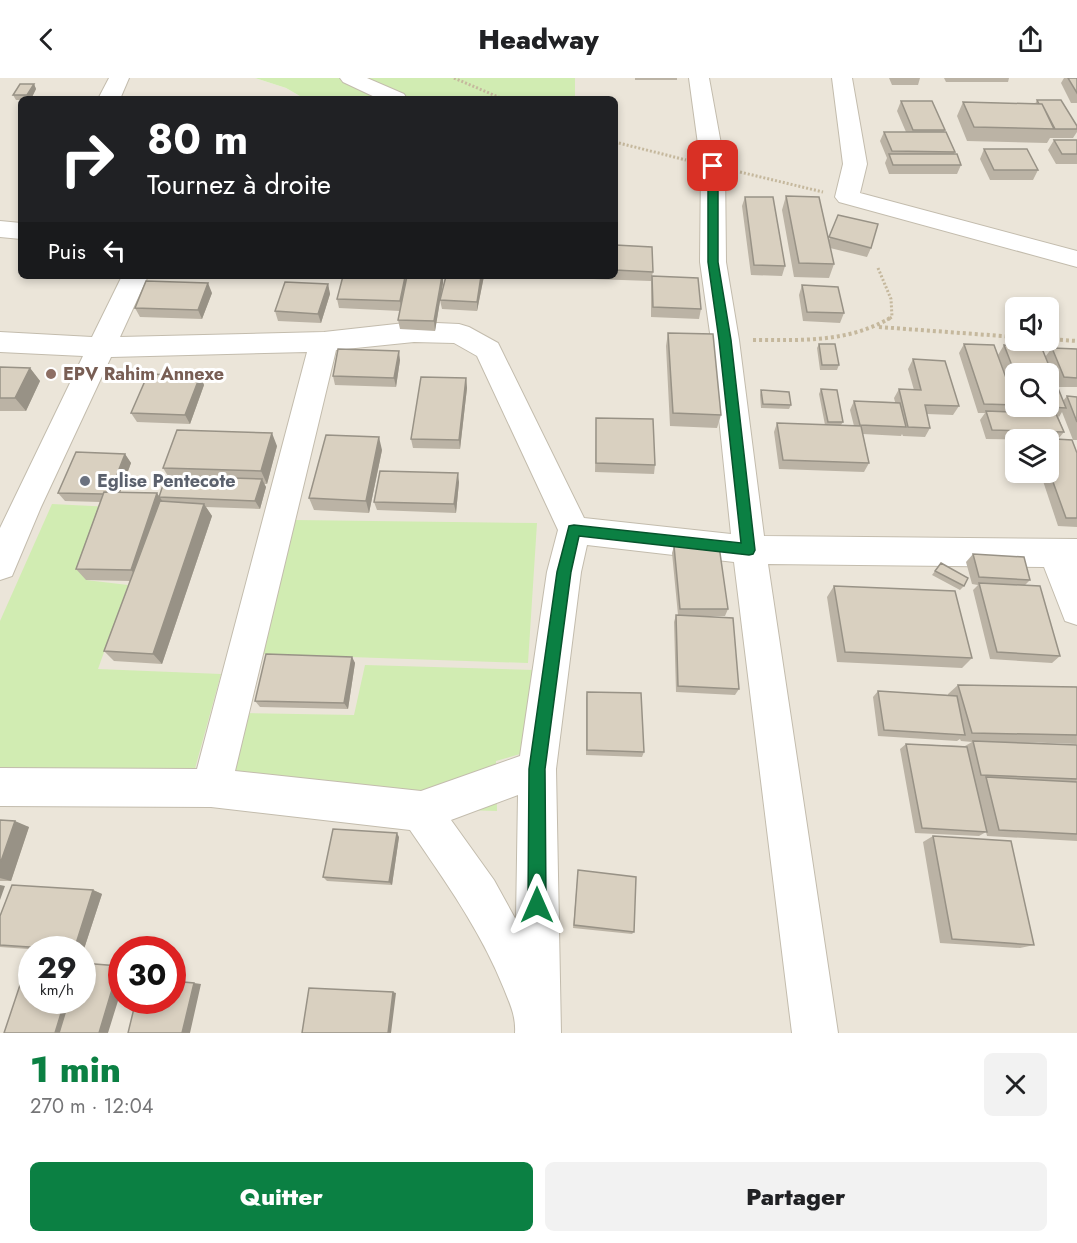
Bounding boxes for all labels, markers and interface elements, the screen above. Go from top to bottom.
text: Headway [478,20,599,59]
icon: back [30,23,63,56]
icon: share [1014,23,1047,56]
text: 80 m [147,109,248,170]
icon: right [48,120,126,198]
pin [687,140,738,191]
icon: arrive [696,149,729,182]
text: Tournez à droite [147,165,331,204]
icon: left [98,234,131,267]
text: Puis [48,235,86,267]
map controls [1005,297,1059,483]
button: sound [1005,297,1059,351]
place label: EPV Rahim Annexe [63,361,224,387]
button: search [1005,363,1059,417]
marker: EPV Rahim Annexe [44,367,58,381]
button: layers [1005,429,1059,483]
place label: Eglise Pentecote [97,468,236,494]
marker: Eglise Pentecote [78,474,92,488]
position arrow [505,873,569,937]
speed limit sign: 30 [108,936,186,1014]
text: 29 [37,946,77,989]
text: km/h [40,979,74,1001]
text: 1 min [30,1043,121,1095]
button: close [984,1053,1047,1116]
text: 270 m · 12:04 [30,1092,154,1121]
button: Quitter [30,1162,533,1231]
button: Partager [545,1162,1047,1231]

